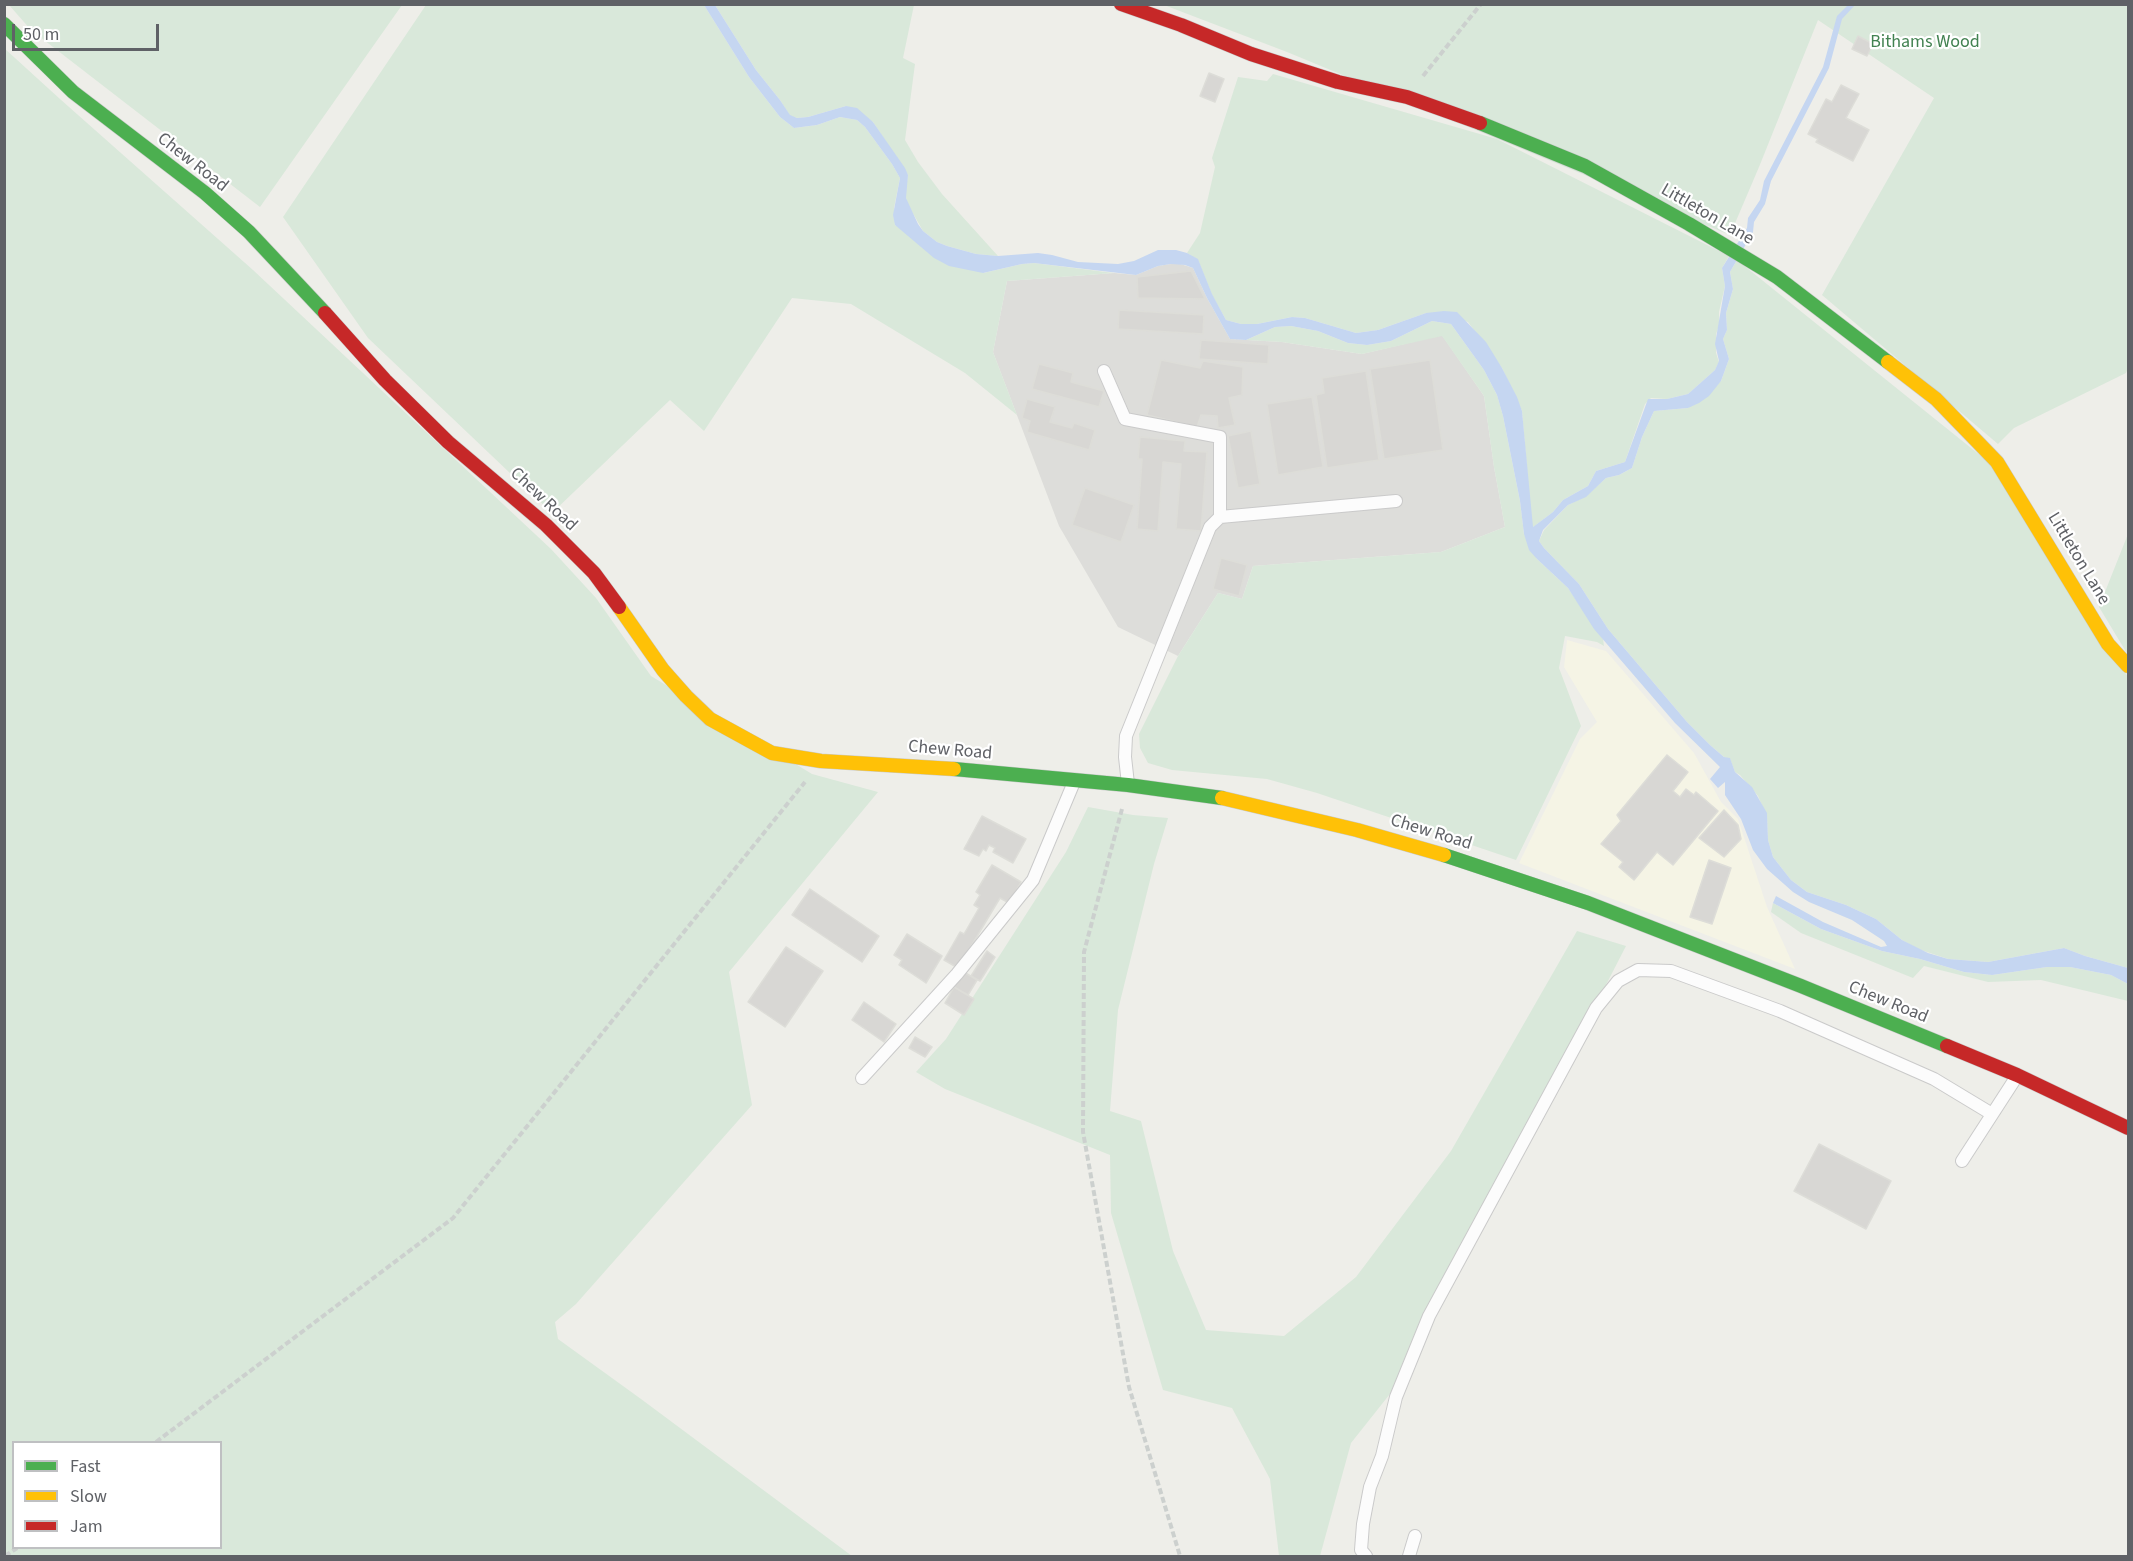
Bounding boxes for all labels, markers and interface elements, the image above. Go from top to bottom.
scale bar [15,12,162,50]
text: 50 m [23,22,59,47]
park label: Bithams Wood [1870,32,1980,54]
street label: Chew Road [152,129,232,197]
street label: Littleton Lane [1657,180,1757,250]
street label: Chew Road [505,463,581,537]
street label: Littleton Lane [2042,509,2114,609]
street label: Chew Road [907,737,993,765]
street label: Chew Road [1388,810,1474,856]
street label: Chew Road [1845,977,1931,1029]
legend [12,1441,222,1549]
text: Fast [70,1454,101,1479]
text: Slow [70,1484,107,1509]
text: Jam [70,1514,103,1539]

